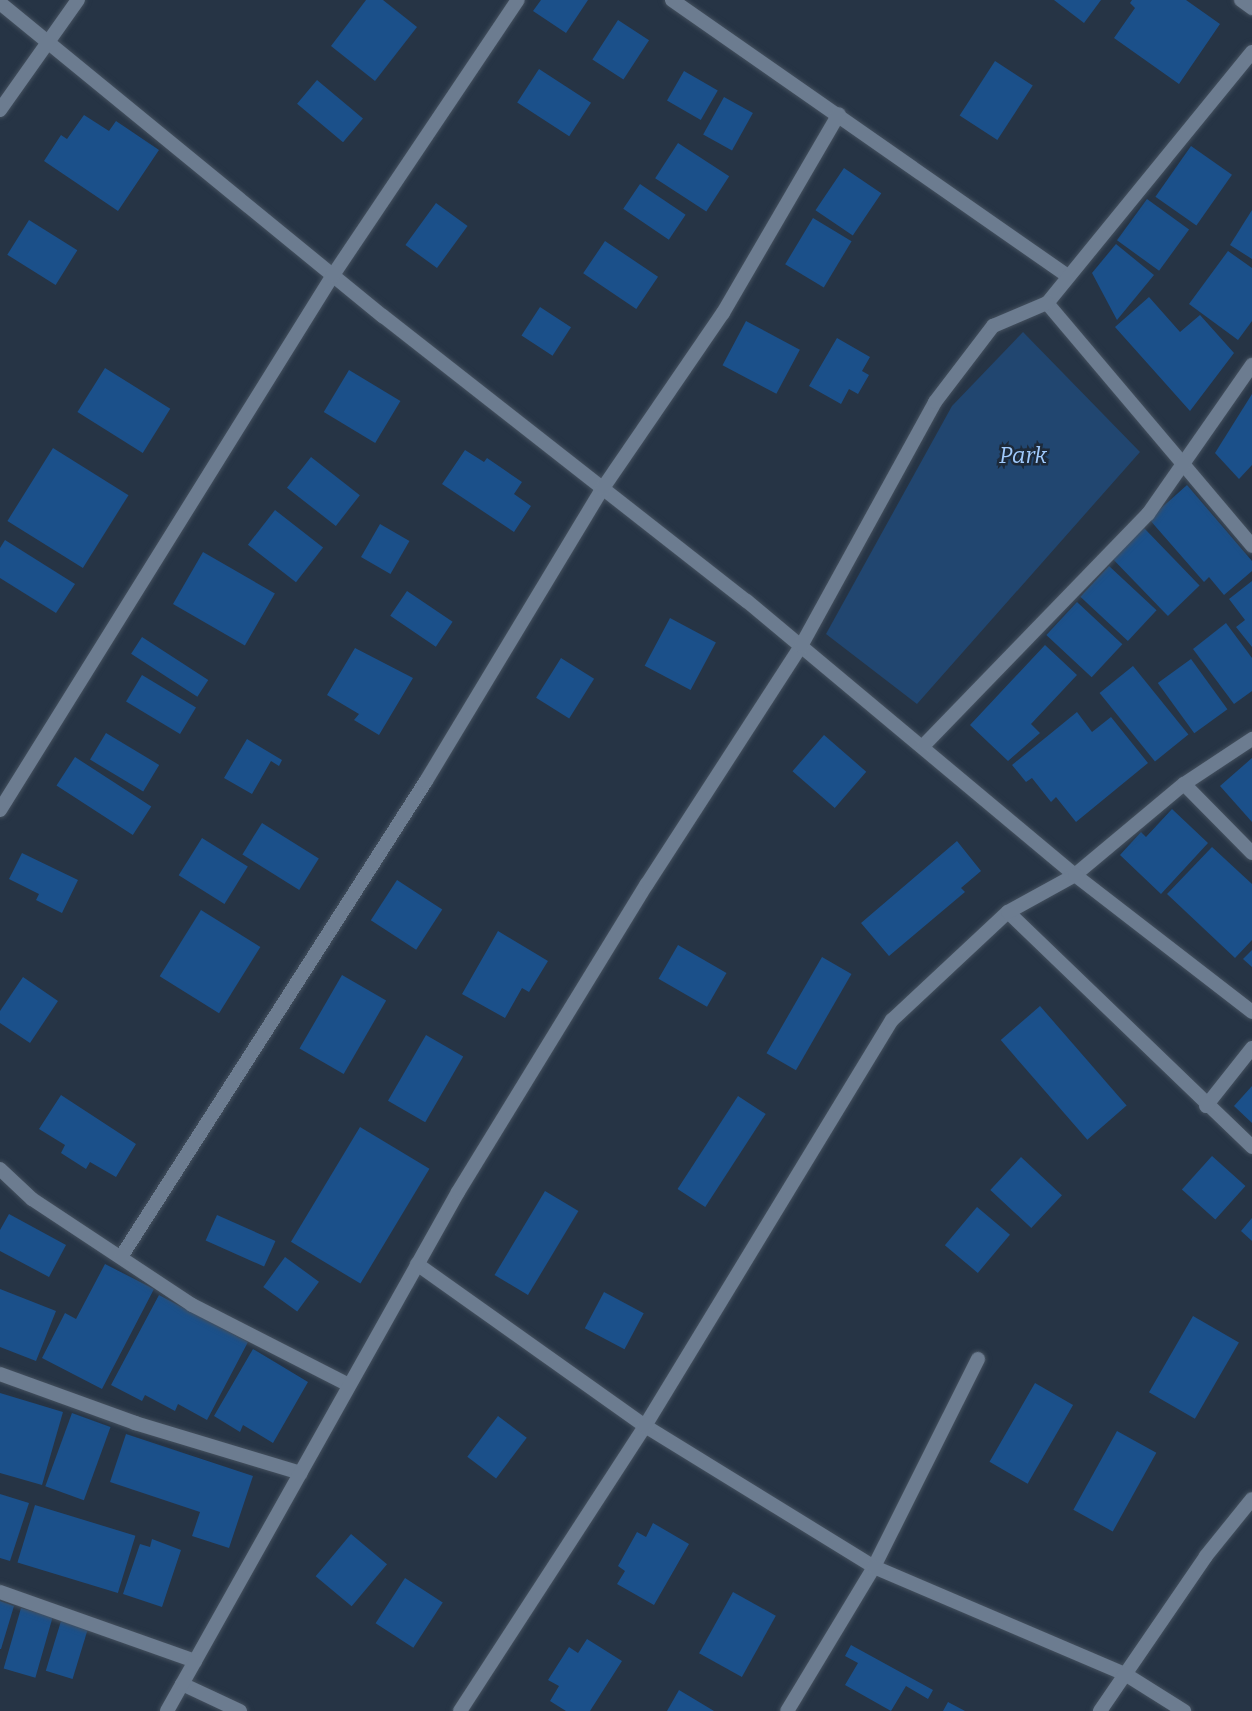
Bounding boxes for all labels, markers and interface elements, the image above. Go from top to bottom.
park label: Park [999,441,1047,469]

